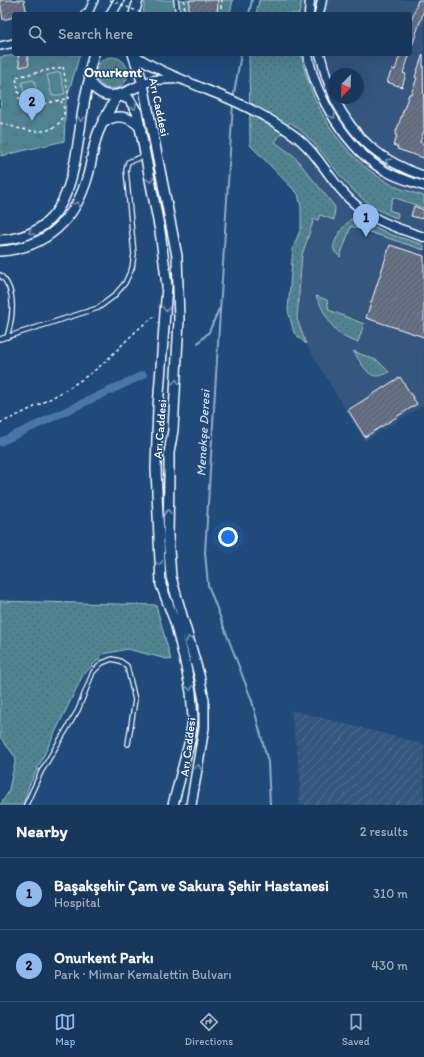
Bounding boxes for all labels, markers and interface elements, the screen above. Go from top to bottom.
search box [12,12,412,56]
icon: search [26,23,48,45]
text: Search here [58,25,133,43]
district label: Onurkent [84,64,143,81]
north arrow [328,68,364,104]
street label: Arı Caddesi [146,76,172,138]
pin: 2 [19,88,45,121]
one-way arrow [130,103,137,111]
one-way arrow [329,112,336,119]
one-way arrow [77,116,86,122]
one-way arrow [385,158,392,165]
one-way arrow [145,177,153,183]
one-way arrow [73,201,80,208]
pin: 1 [353,204,379,237]
one-way arrow [28,227,36,235]
one-way arrow [162,306,170,312]
one-way arrow [171,379,180,385]
water label: Menekşe Deresi [193,388,213,477]
street label: Arı Caddesi [150,399,170,459]
one-way arrow [164,509,172,515]
your location [218,527,238,547]
one-way arrow [155,560,164,566]
one-way arrow [186,636,194,642]
one-way arrow [185,685,193,692]
street label: Arı Caddesi [177,717,199,777]
one-way arrow [193,764,202,770]
text: Nearby [16,821,68,841]
text: 2 results [360,824,408,839]
text: Başakşehir Çam ve Sakura Şehir Hastanesi [54,877,329,895]
text: 1 [26,886,32,901]
text: 310 m [373,886,408,901]
text: Hospital [54,895,101,910]
text: Onurkent Parkı [54,949,154,967]
text: 2 [26,958,32,973]
text: 430 m [371,958,408,973]
text: Park · Mimar Kemalettin Bulvarı [54,967,232,982]
tab: Map [54,1011,76,1048]
tab: Directions [185,1011,233,1048]
tab: Saved [342,1011,370,1048]

